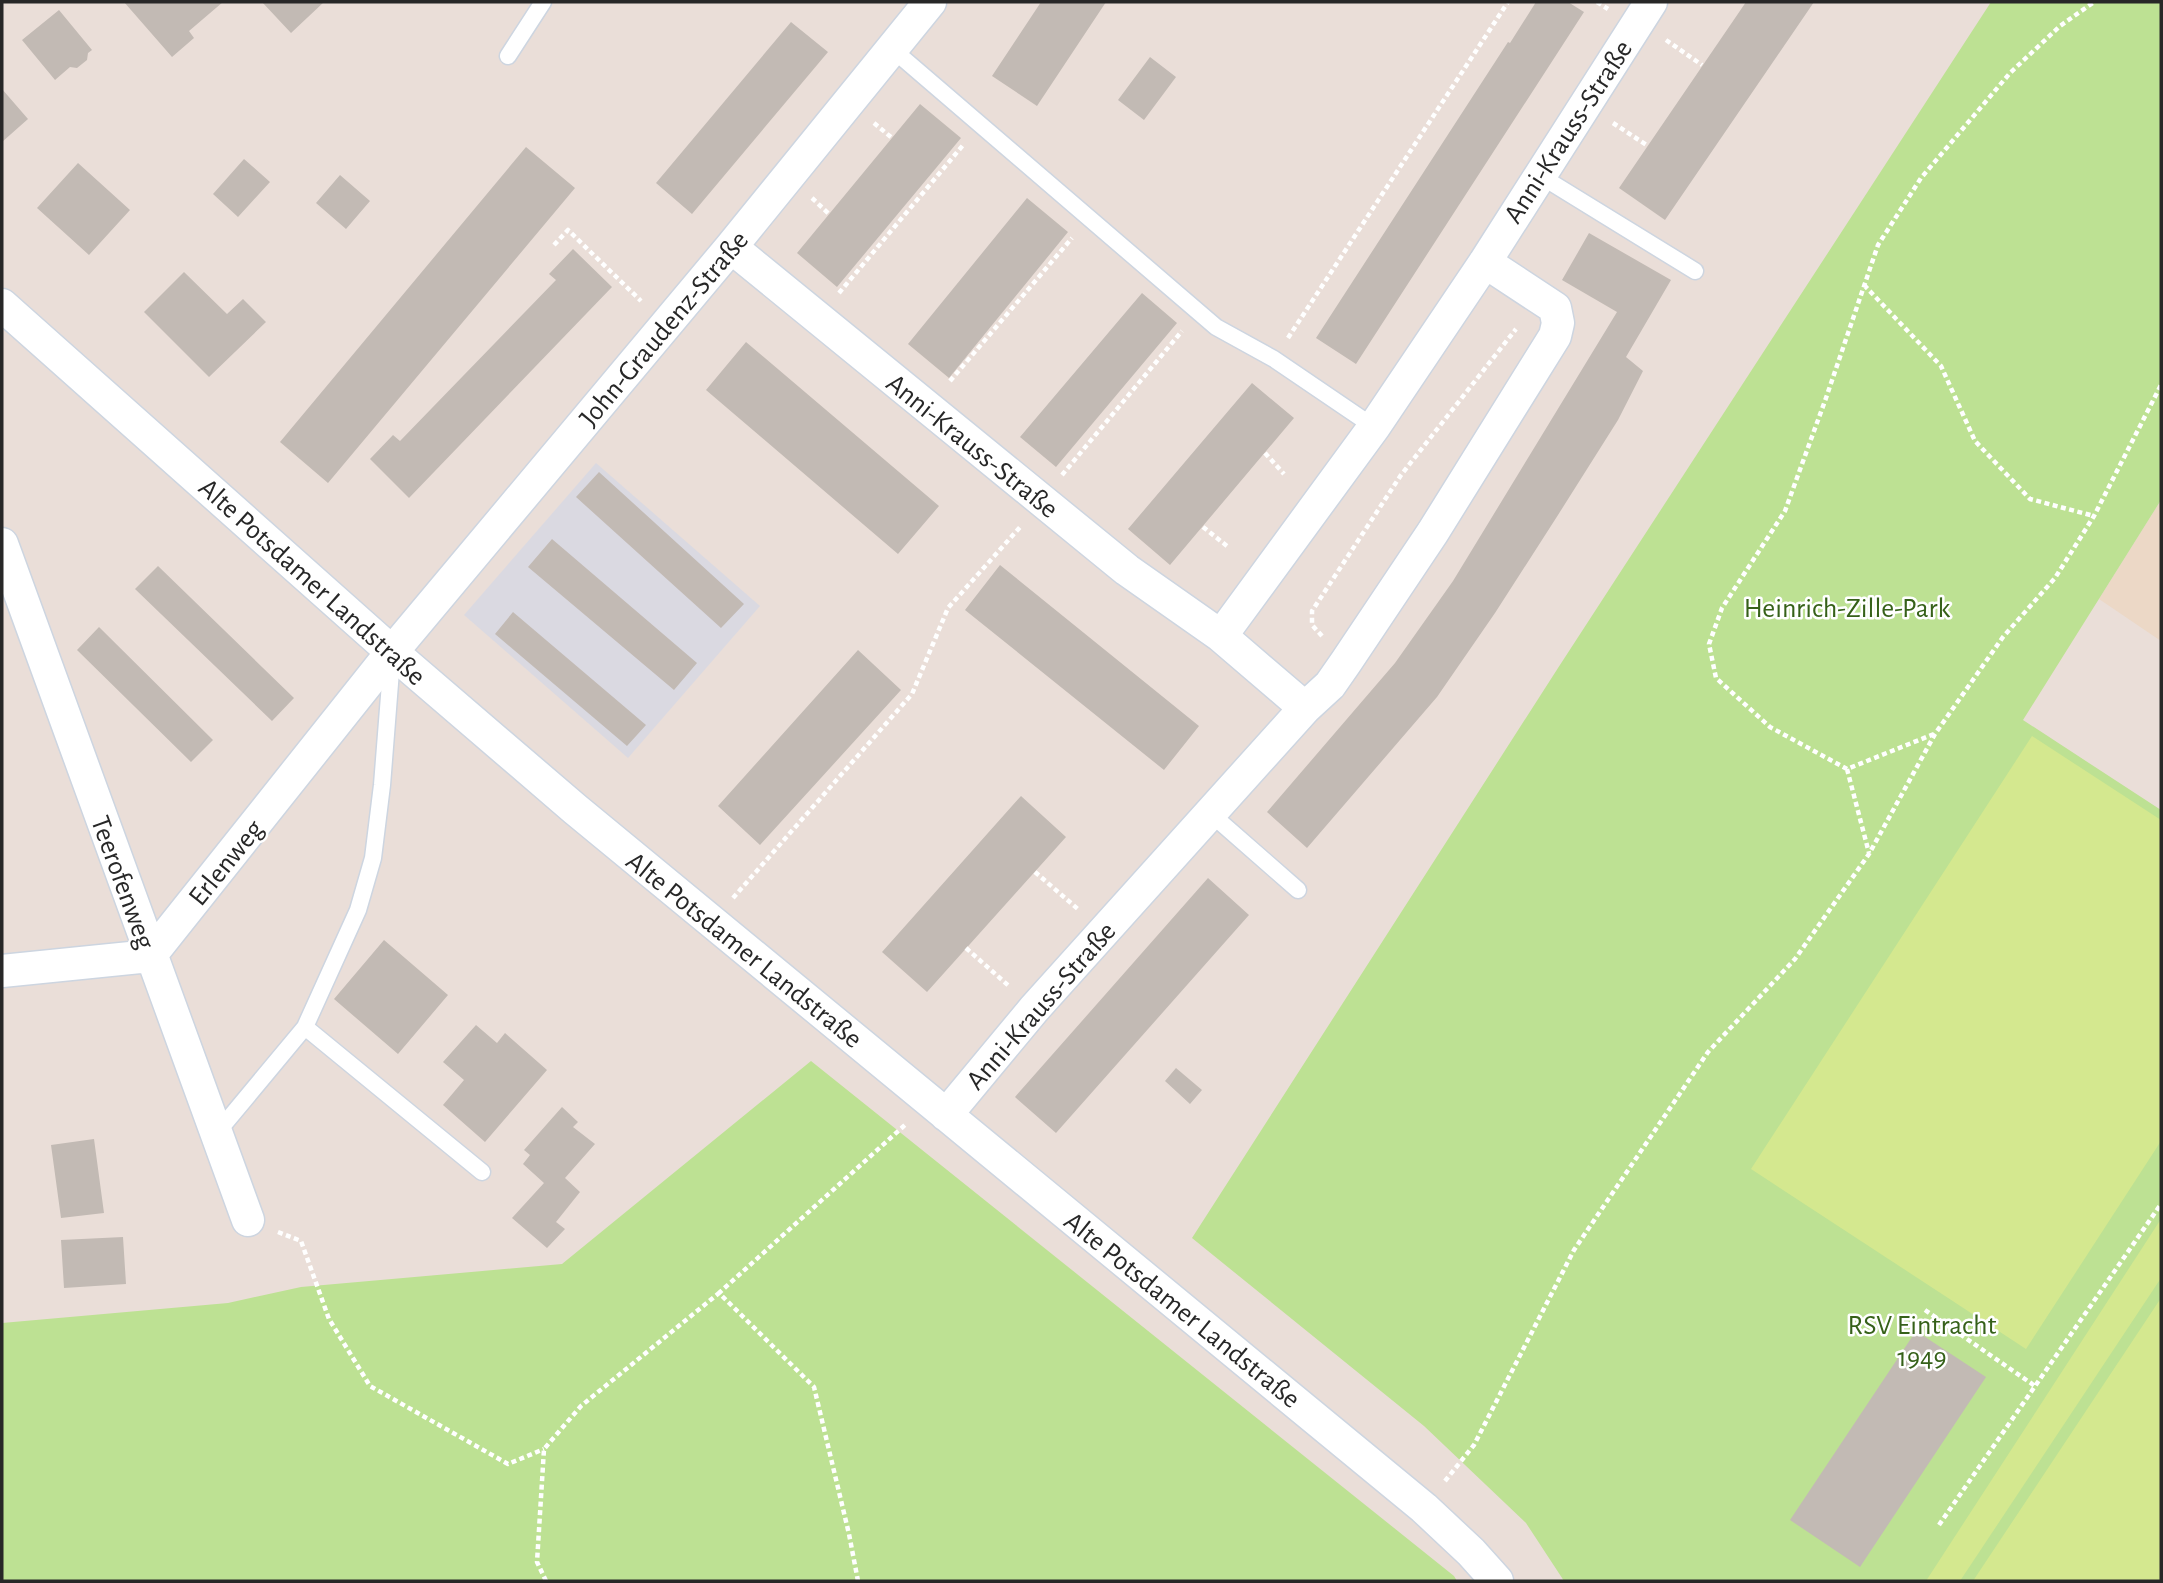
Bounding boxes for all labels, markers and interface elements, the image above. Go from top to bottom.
street label: Anni-Krauss-Straße [1499,36,1638,228]
street label: John-Graudenz-Straße [575,226,754,432]
street label: Anni-Krauss-Straße [881,369,1063,524]
street label: Alte Potsdamer Landstraße [193,474,430,691]
park label: Heinrich-Zille-Park [1744,595,1951,623]
street label: Teerofenweg [85,812,159,953]
street label: Erlenweg [184,815,269,911]
street label: Alte Potsdamer Landstraße [621,847,867,1054]
street label: Anni-Krauss-Straße [962,917,1122,1095]
street label: Alte Potsdamer Landstraße [1059,1207,1305,1414]
park label: RSV Eintracht 1949 [1848,1312,1996,1372]

